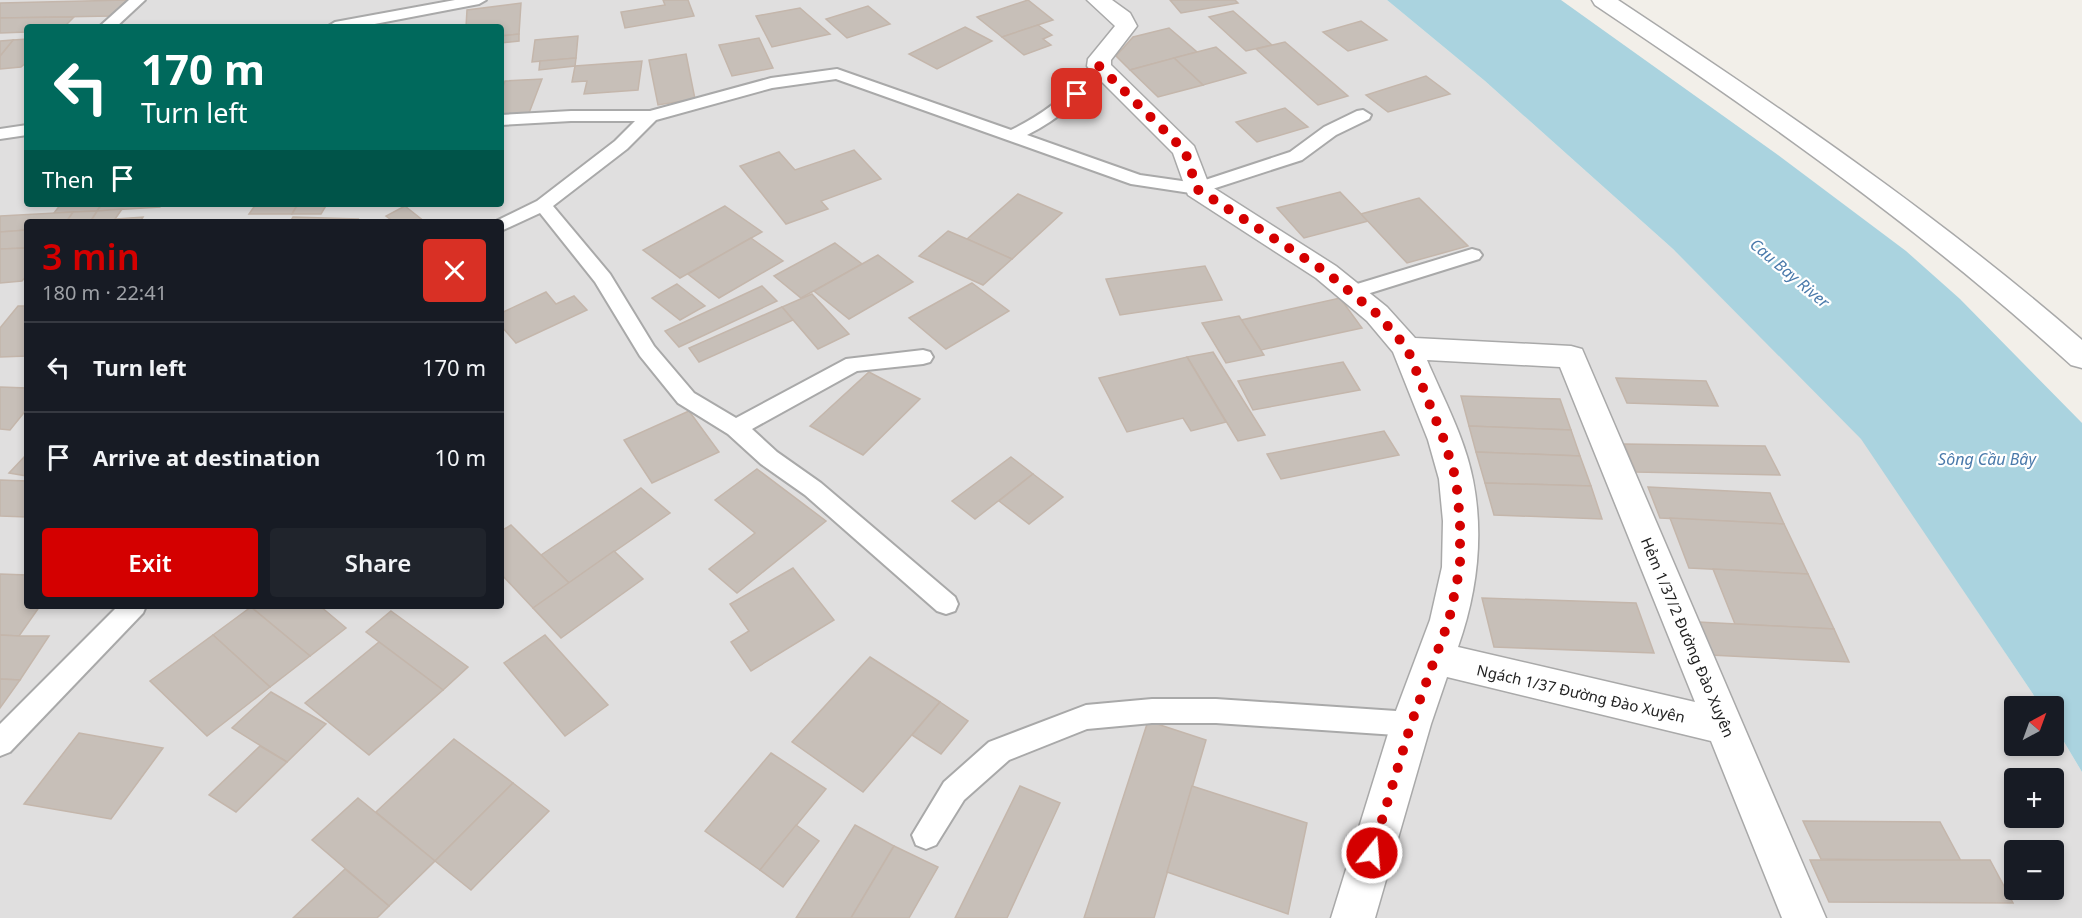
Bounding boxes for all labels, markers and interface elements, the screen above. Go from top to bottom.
text: 170 m [141,40,265,97]
icon: left [42,48,120,126]
pin [1051,68,1102,119]
icon: arrive [1060,77,1093,110]
text: Turn left [141,94,247,131]
icon: arrive [106,162,139,195]
text: Then [42,164,94,194]
text: 3 min [42,232,140,281]
water label: Cau Bay River [1746,233,1835,313]
button: close [423,239,486,302]
text: 180 m · 22:41 [42,279,167,306]
icon: left [42,351,75,384]
text: Turn left [93,352,187,382]
text: 170 m [422,352,486,382]
icon: arrive [42,441,75,474]
text: Arrive at destination [93,442,320,472]
text: 10 m [435,442,486,472]
water label: Sông Cầu Bây [1938,448,2037,470]
button: Exit [42,528,258,597]
button: Share [270,528,486,597]
street label: Hẻm 1/37/2 Đường Đào Xuyên [1637,534,1739,740]
street label: Ngách 1/37 Đường Đào Xuyên [1475,659,1687,727]
north arrow [2004,696,2064,756]
map controls [2004,696,2064,900]
button: + [2004,768,2064,828]
position arrow [1340,821,1404,885]
button: − [2004,840,2064,900]

